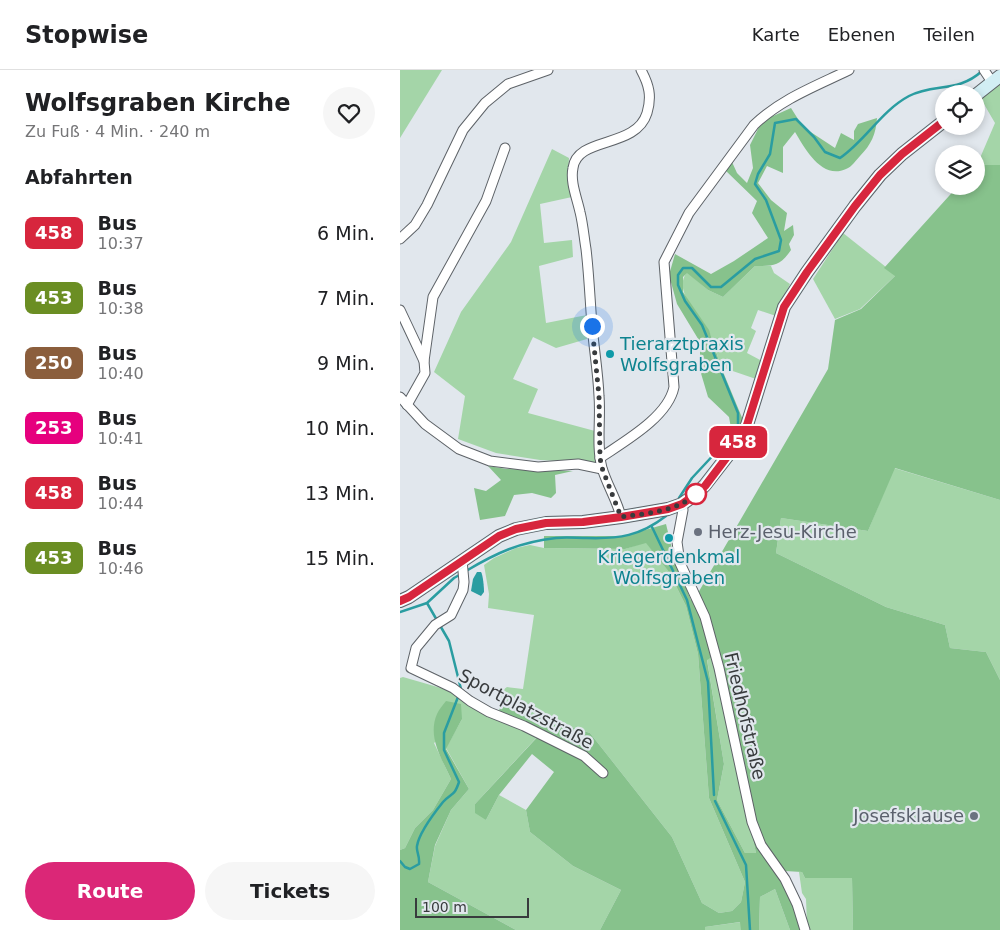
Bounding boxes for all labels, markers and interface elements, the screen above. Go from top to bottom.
text: Stopwise [25,21,148,49]
text: Karte [752,24,800,45]
text: Ebenen [828,24,896,45]
text: Teilen [924,24,975,45]
map controls [935,85,985,195]
button: locate [935,85,985,135]
button: heart [323,87,375,139]
text: Wolfsgraben Kirche [25,89,290,117]
text: Zu Fuß · 4 Min. · 240 m [25,122,210,141]
button: layers [935,145,985,195]
text: Abfahrten [25,166,133,188]
text: Bus [98,212,137,234]
text: 458 [35,222,73,243]
text: 6 Min. [317,222,375,244]
text: 10:37 [98,234,144,253]
text: Bus [98,277,137,299]
text: 453 [35,287,73,308]
text: 7 Min. [317,287,375,309]
text: 10:38 [98,299,144,318]
your location [580,314,605,339]
place label: Tierarztpraxis Wolfsgraben [619,333,744,375]
text: Bus [98,342,137,364]
marker: Tierarztpraxis Wolfsgraben [604,348,616,360]
text: 250 [35,352,73,373]
text: 9 Min. [317,352,375,374]
text: 10:40 [98,364,144,383]
text: Bus [98,407,137,429]
text: 253 [35,417,73,438]
text: 10 Min. [305,417,375,439]
line badge: 458 [709,426,767,458]
text: 10:41 [98,429,144,448]
text: 458 [719,431,757,452]
text: Bus [98,472,137,494]
text: 458 [35,482,73,503]
text: 13 Min. [305,482,375,504]
unlabelled marker [685,483,707,505]
text: 10:44 [98,494,144,513]
place label: Herz-Jesu-Kirche [708,521,857,542]
marker: Herz-Jesu-Kirche [692,526,704,538]
marker: Kriegerdenkmal Wolfsgraben [663,532,675,544]
text: Bus [98,537,137,559]
place label: Kriegerdenkmal Wolfsgraben [598,546,740,588]
text: 453 [35,547,73,568]
text: 15 Min. [305,547,375,569]
text: 10:46 [98,559,144,578]
street label: Friedhofstraße [721,650,770,782]
street label: Sportplatzstraße [455,664,597,753]
place label: Josefsklause [852,805,964,826]
marker: Josefsklause [968,810,980,822]
button: Route [25,862,195,920]
button: Tickets [205,862,375,920]
scale bar [415,895,529,918]
text: 100 m [422,899,467,915]

